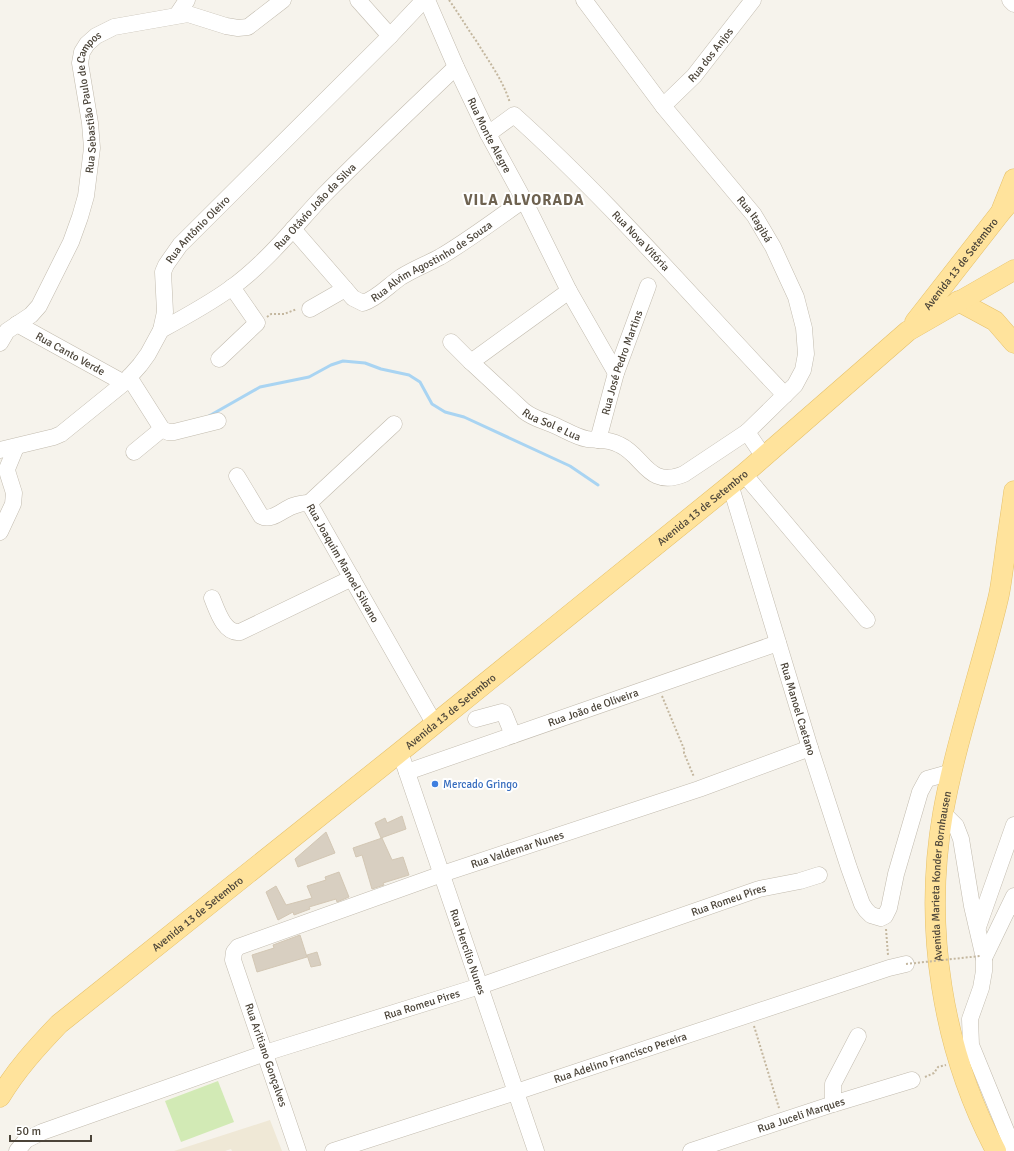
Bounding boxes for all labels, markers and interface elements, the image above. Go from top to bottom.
street label: Rua dos Anjos [685,25,736,85]
street label: Rua Sebastião Paulo de Campos [74,28,103,174]
street label: Rua Monte Alegre [465,95,514,175]
street label: Rua Otávio João da Silva [271,160,359,252]
district label: VILA ALVORADA [463,191,585,209]
street label: Rua Antônio Oleiro [163,193,233,266]
street label: Rua Itagibá [734,193,775,245]
street label: Rua Nova Vitória [610,208,673,274]
street label: Avenida 13 de Setembro [921,215,1001,312]
street label: Rua Alvim Agostinho de Souza [368,218,495,305]
street label: Rua José Pedro Martins [599,308,645,416]
street label: Rua Canto Verde [34,329,107,378]
street label: Rua Sol e Lua [520,405,583,444]
street label: Avenida 13 de Setembro [654,467,751,548]
street label: Rua Joaquim Manoel Silvano [304,501,382,625]
street label: Rua Manoel Caetano [778,661,819,757]
street label: Avenida 13 de Setembro [402,671,499,752]
street label: Rua João de Oliveira [546,685,640,729]
place label: Mercado Gringo [443,778,518,791]
marker: Mercado Gringo [430,779,440,789]
street label: Avenida Marieta Konder Bornhausen [929,790,954,962]
street label: Rua Valdemar Nunes [469,828,565,871]
street label: Avenida 13 de Setembro [149,873,246,954]
street label: Rua Romeu Pires [689,881,767,919]
street label: Rua Hercílio Nunes [447,907,489,996]
street label: Rua Romeu Pires [382,986,462,1022]
street label: Rua Aritiano Gonçalves [242,1001,290,1109]
street label: Rua Adelino Francisco Pereira [552,1029,689,1086]
street label: Rua Juceli Marques [756,1094,847,1135]
scale bar [10,1117,91,1143]
text: 50 m [16,1124,41,1139]

